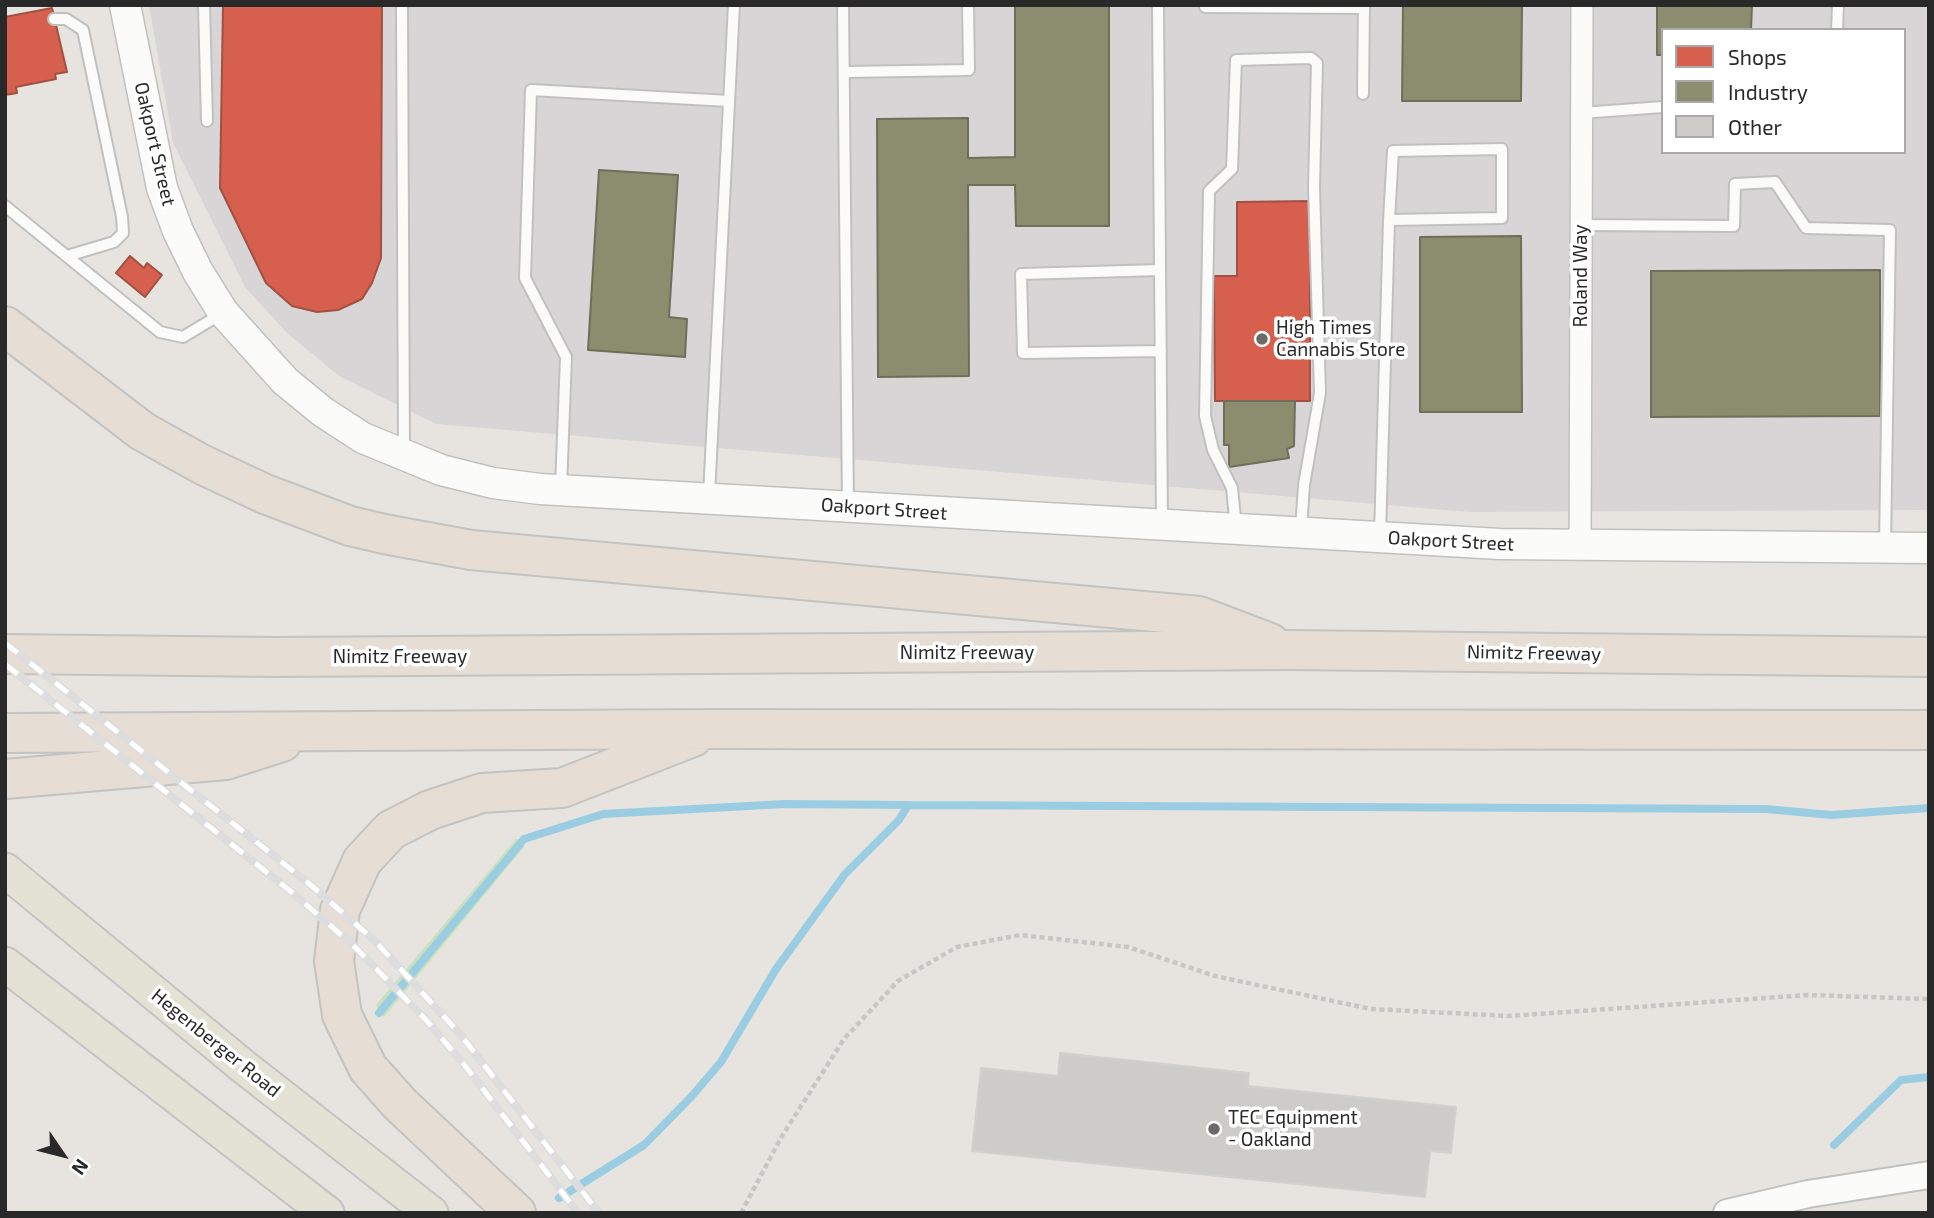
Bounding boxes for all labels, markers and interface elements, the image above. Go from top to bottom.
legend [1661,28,1906,154]
text: Shops [1728,44,1787,69]
text: Industry [1728,79,1808,104]
street label: Oakport Street [130,80,180,208]
text: Other [1728,114,1782,139]
street label: Roland Way [1570,225,1592,327]
place label: High Times Cannabis Store [1276,317,1405,361]
marker: High Times Cannabis Store [1254,331,1270,347]
street label: Oakport Street [820,493,948,525]
street label: Oakport Street [1387,526,1515,556]
street label: Nimitz Freeway [1467,640,1601,666]
street label: Nimitz Freeway [900,642,1034,664]
street label: Nimitz Freeway [333,646,467,668]
street label: Hegenberger Road [147,984,285,1102]
place label: TEC Equipment - Oakland [1228,1107,1358,1151]
north arrow [28,1120,98,1190]
marker: TEC Equipment - Oakland [1206,1121,1222,1137]
text: N [67,1155,94,1180]

